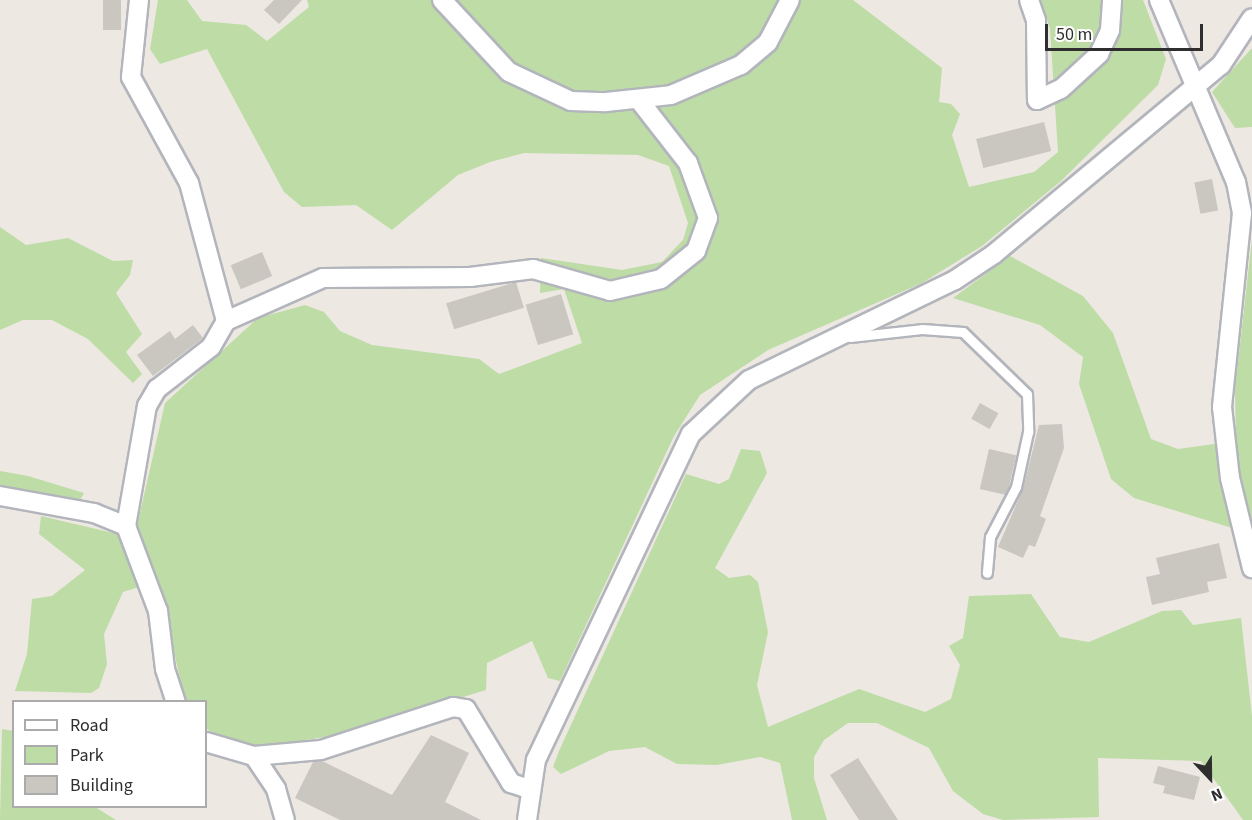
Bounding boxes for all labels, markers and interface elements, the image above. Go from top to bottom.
scale bar [1048,12,1206,50]
text: 50 m [1056,22,1092,47]
legend [12,700,207,808]
text: Road [70,713,109,738]
text: Park [70,743,104,768]
north arrow [1180,748,1240,808]
text: Building [70,773,133,798]
text: N [1208,782,1226,807]

